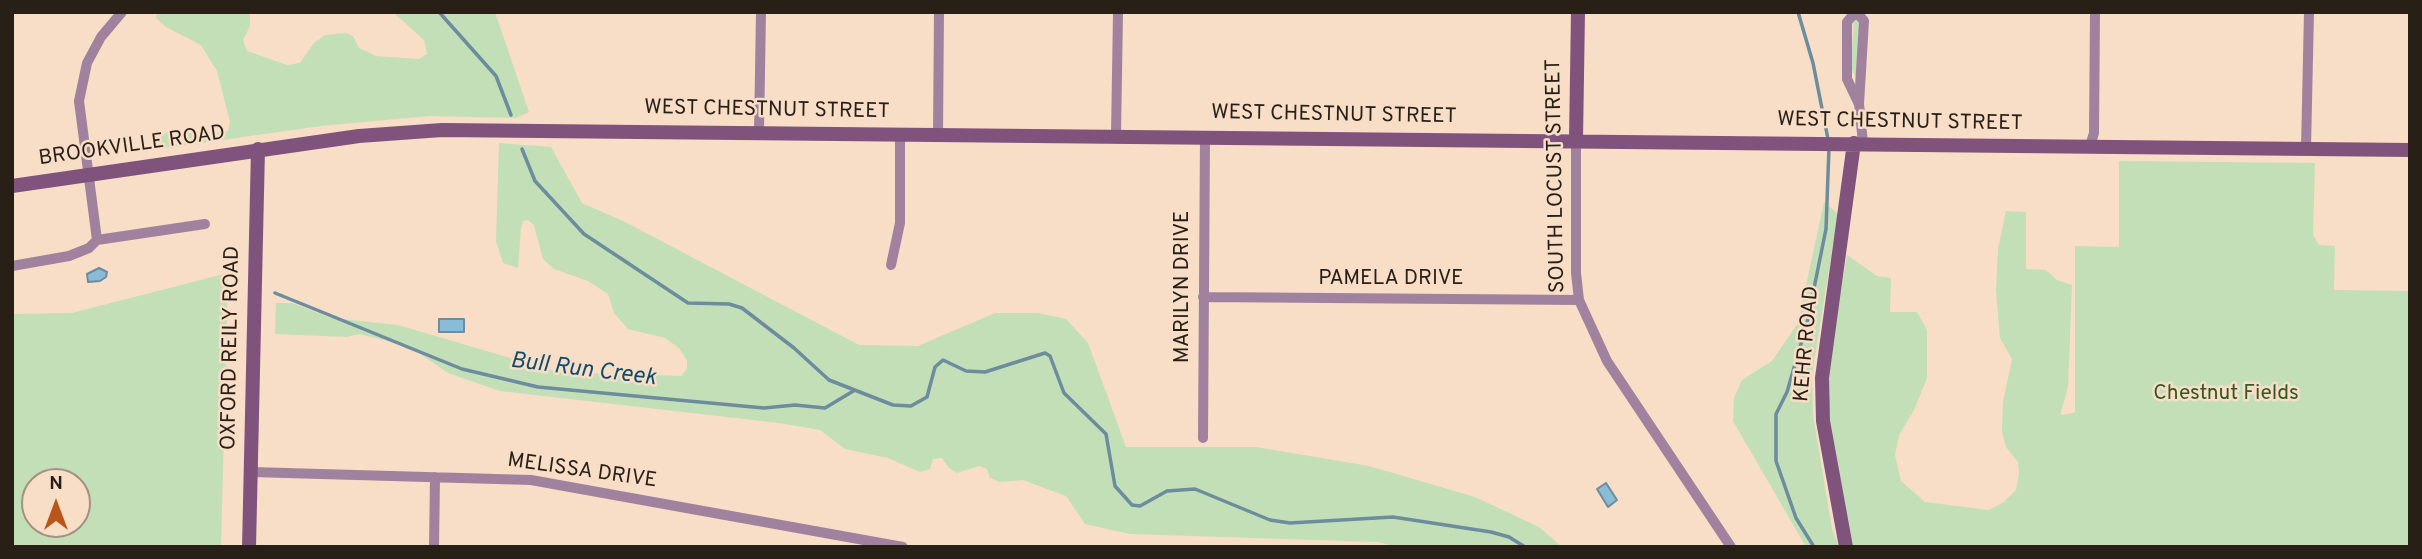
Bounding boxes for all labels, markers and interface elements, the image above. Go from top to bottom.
street label: SOUTH LOCUST STREET [1542,59,1572,293]
street label: WEST CHESTNUT STREET [644,96,890,126]
street label: WEST CHESTNUT STREET [1211,101,1457,131]
street label: WEST CHESTNUT STREET [1777,108,2023,138]
street label: BROOKVILLE ROAD [37,121,227,173]
street label: MARILYN DRIVE [1171,211,1197,363]
street label: OXFORD REILY ROAD [218,246,246,450]
street label: PAMELA DRIVE [1318,267,1464,293]
street label: KEHR ROAD [1790,285,1826,403]
water label: Bull Run Creek [509,348,657,394]
park label: Chestnut Fields [2153,382,2299,408]
street label: MELISSA DRIVE [506,449,658,495]
north arrow [21,468,91,538]
text: N [49,472,63,496]

